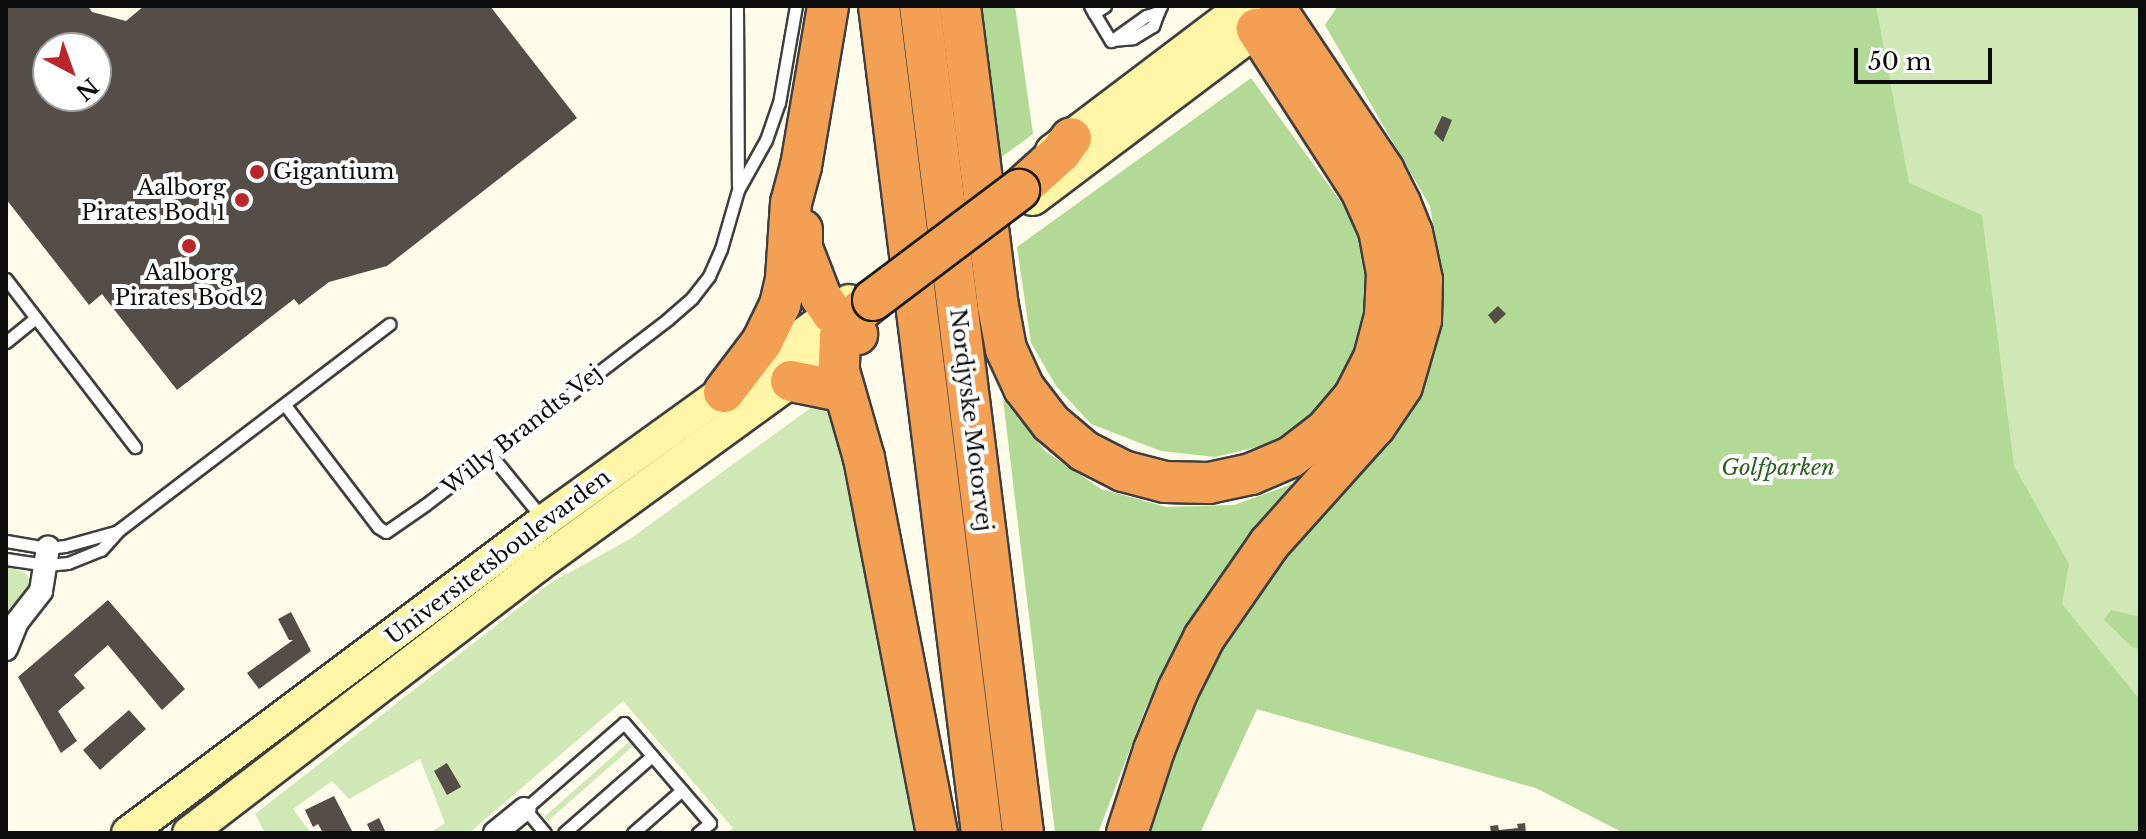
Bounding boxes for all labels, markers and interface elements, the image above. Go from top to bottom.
north arrow [32,32,112,112]
scale bar [1858,32,1996,82]
text: 50 m [1868,47,1931,76]
text: N [70,72,103,106]
place label: Gigantium [273,159,394,185]
marker: Gigantium [248,163,266,181]
place label: Aalborg Pirates Bod 1 [81,174,226,226]
marker: Aalborg Pirates Bod 1 [233,191,251,209]
marker: Aalborg Pirates Bod 2 [180,237,198,255]
place label: Aalborg Pirates Bod 2 [115,259,263,310]
street label: Nordjyske Motorvej [944,307,998,533]
street label: Willy Brandts Vej [436,359,608,501]
park label: Golfparken [1721,455,1835,481]
street label: Universitetsboulevarden [380,464,616,650]

